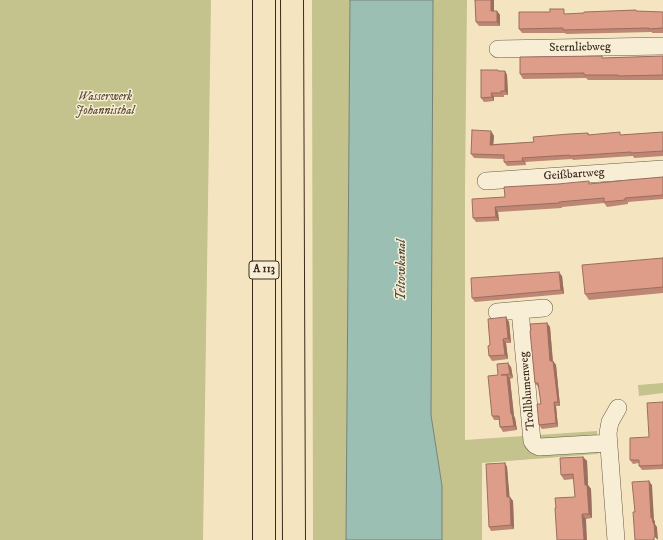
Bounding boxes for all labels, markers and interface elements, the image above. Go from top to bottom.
street label: Sternliebweg [549,40,611,56]
park label: Wasserwerk Johannisthal [75,91,135,119]
street label: Geißbartweg [543,166,605,184]
water label: Teltowkanal [394,239,410,301]
road number: A 113 [249,261,279,279]
street label: Trollblumenweg [517,351,539,431]

